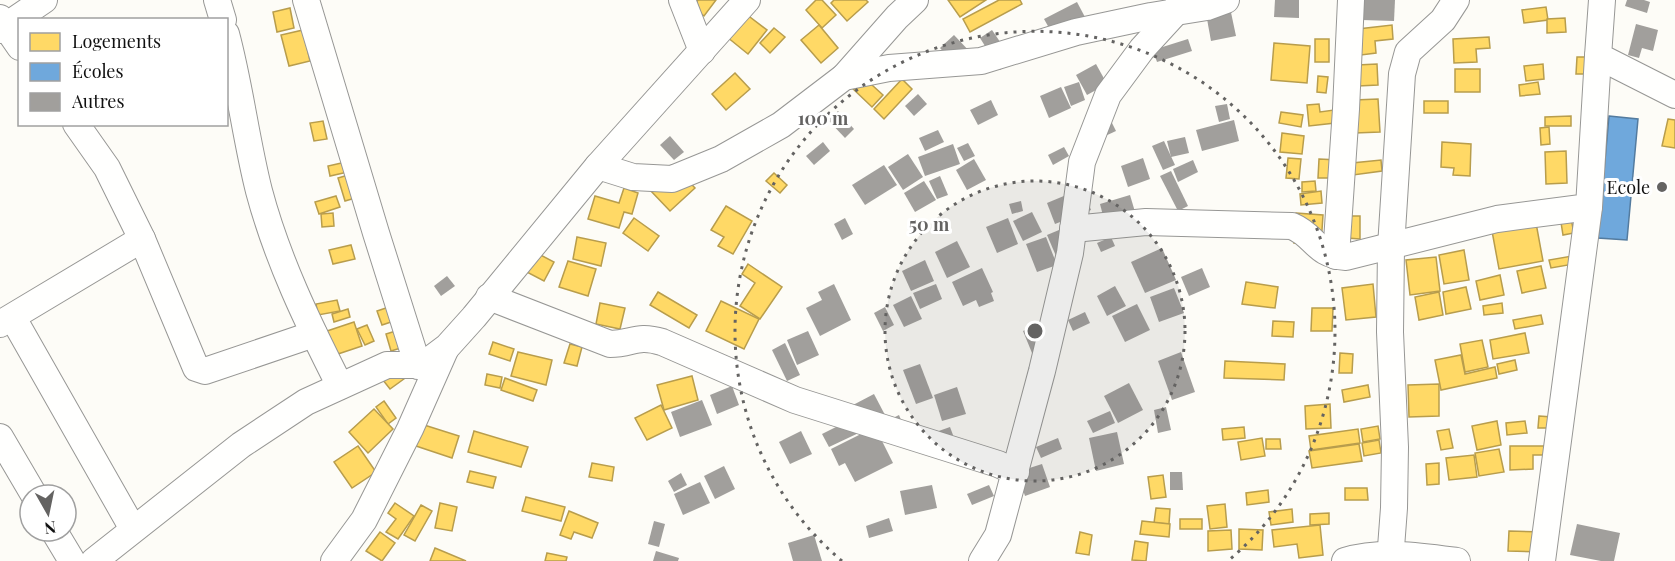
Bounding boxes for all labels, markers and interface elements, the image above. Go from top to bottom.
legend [18,18,228,126]
text: Logements [72,29,161,53]
text: Écoles [72,59,124,83]
text: Autres [71,89,124,113]
text: 100 m [798,106,849,130]
place label: Ecole [1607,175,1650,199]
marker: Ecole [1655,180,1669,194]
text: 50 m [909,212,950,236]
centre of rings [1025,321,1045,341]
north arrow [18,483,78,543]
text: N [43,517,58,540]

